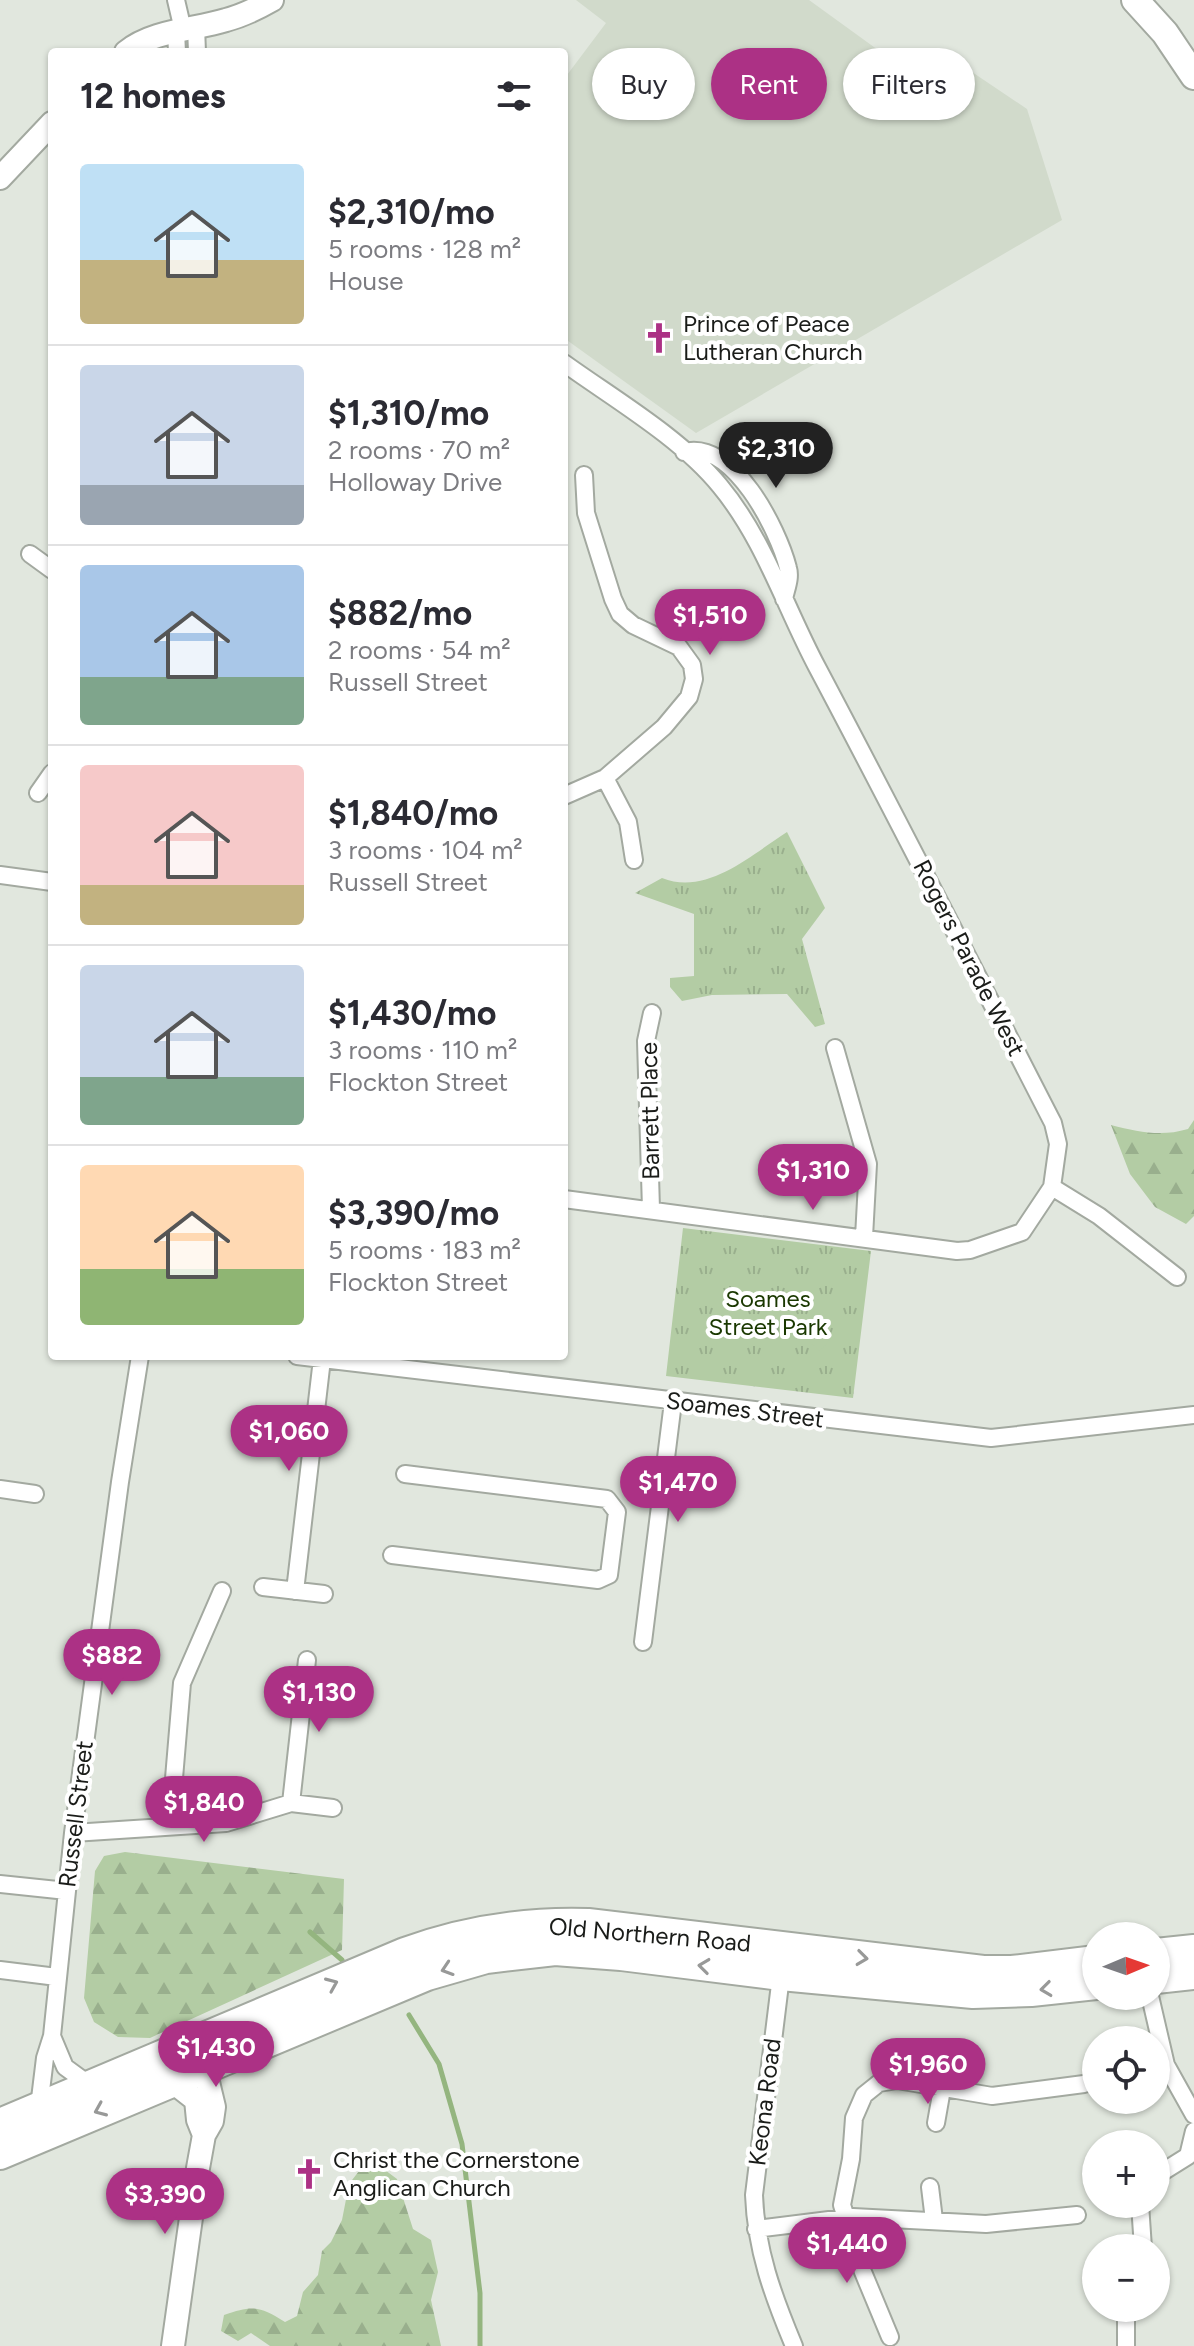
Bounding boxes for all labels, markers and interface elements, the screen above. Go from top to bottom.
chip: Buy [592,48,695,120]
chip: Rent [711,48,827,120]
chip: Filters [843,48,975,120]
icon: filters [492,74,536,118]
text: 12 homes [80,76,226,117]
text: $2,310/mo [328,192,495,233]
icon: home [144,196,240,292]
text: 5 rooms · 128 m² [328,233,521,265]
text: House [328,265,403,297]
place label: Prince of Peace Lutheran Church [683,309,863,366]
church icon: Prince of Peace Lutheran Church [642,321,676,355]
text: $1,310/mo [328,393,489,434]
icon: home [144,397,240,493]
pin: $2,310 [711,422,841,490]
text: $2,310 [737,432,815,464]
text: 2 rooms · 70 m² [328,434,510,466]
text: Holloway Drive [328,466,502,498]
pin: $1,510 [645,589,775,657]
text: $882/mo [328,593,472,634]
icon: home [144,597,240,693]
text: $1,510 [673,599,747,631]
text: 2 rooms · 54 m² [328,634,511,666]
text: Russell Street [328,666,488,698]
text: $1,840/mo [328,793,498,834]
icon: home [144,797,240,893]
text: 3 rooms · 104 m² [328,834,523,866]
street label: Rogers Parade West [907,855,1031,1061]
text: Russell Street [328,866,488,898]
text: $1,430/mo [328,993,496,1034]
icon: home [144,997,240,1093]
text: 3 rooms · 110 m² [328,1034,517,1066]
street label: Barrett Place [634,1042,665,1180]
text: Flockton Street [328,1066,508,1098]
pin: $1,310 [748,1144,878,1212]
text: $1,310 [776,1154,850,1186]
text: $3,390/mo [328,1193,499,1234]
icon: home [144,1197,240,1293]
text: 5 rooms · 183 m² [328,1234,521,1266]
text: Flockton Street [328,1266,508,1298]
park label: Soames Street Park [709,1284,828,1341]
street label: Soames Street [665,1385,826,1434]
pin: $1,060 [224,1405,354,1473]
text: $1,060 [249,1415,329,1447]
pin: $1,470 [613,1456,743,1524]
text: $1,470 [638,1466,718,1498]
pin: $882 [65,1629,159,1697]
text: $882 [81,1639,143,1671]
pin: $1,130 [254,1666,384,1734]
text: $1,130 [282,1676,356,1708]
street label: Russell Street [52,1739,99,1889]
pin: $1,840 [139,1776,269,1844]
text: $1,840 [163,1786,245,1818]
street label: Old Northern Road [548,1911,752,1958]
north arrow [1082,1922,1170,2010]
map controls [1082,1922,1170,2322]
one-way arrow [856,1949,869,1966]
one-way arrow [697,1958,711,1975]
one-way arrow [440,1959,454,1975]
one-way arrow [323,1978,338,1994]
one-way arrow [1040,1981,1053,1998]
pin: $1,430 [151,2021,281,2089]
button: locate [1082,2026,1170,2114]
text: $1,430 [176,2031,256,2063]
street label: Keona Road [742,2037,787,2167]
pin: $1,960 [863,2038,993,2106]
text: $1,960 [888,2048,968,2080]
one-way arrow [94,2101,108,2117]
button: + [1082,2130,1170,2218]
place label: Christ the Cornerstone Anglican Church [333,2145,580,2202]
church icon: Christ the Cornerstone Anglican Church [292,2157,326,2191]
pin: $3,390 [100,2168,230,2236]
text: $3,390 [124,2178,206,2210]
pin: $1,440 [782,2217,912,2285]
text: $1,440 [806,2227,888,2259]
button: − [1082,2234,1170,2322]

